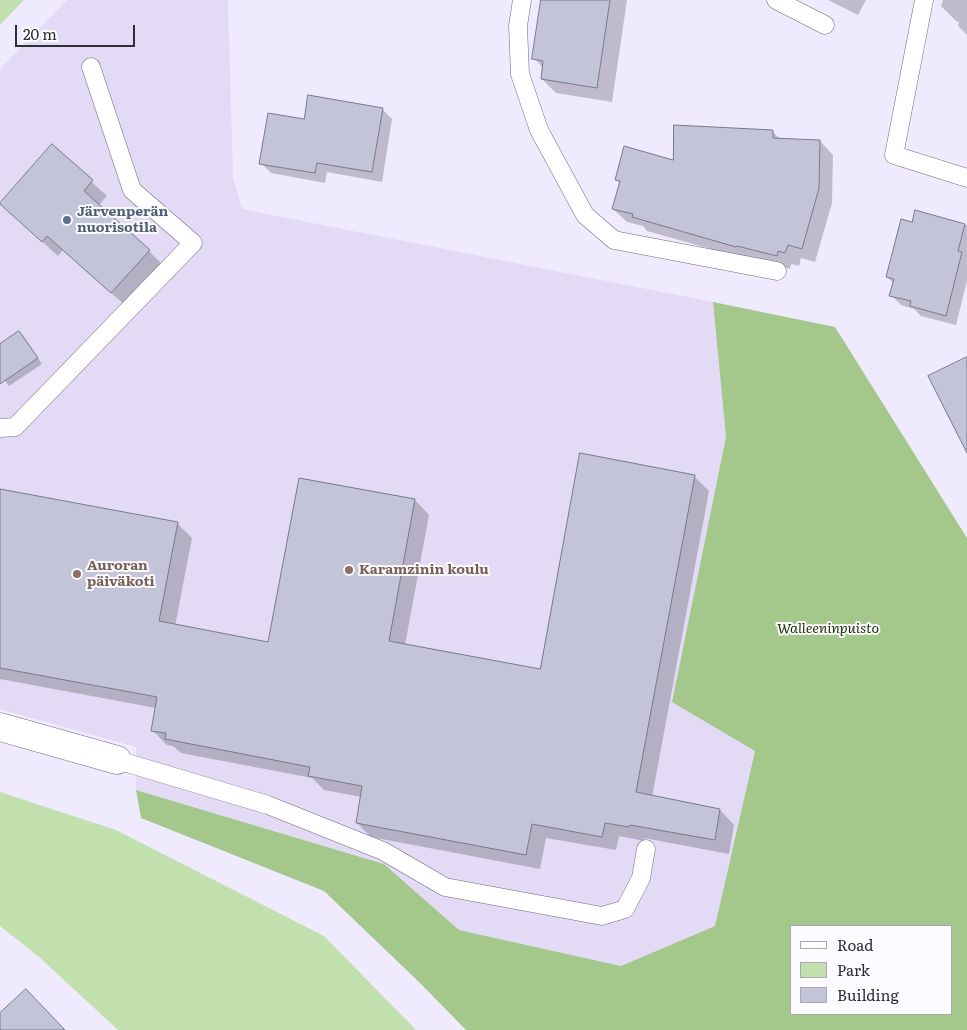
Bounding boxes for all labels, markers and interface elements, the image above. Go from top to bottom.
scale bar [18,15,138,47]
text: 20 m [23,22,57,45]
place label: Järvenperän nuorisotila [77,204,168,236]
marker: Järvenperän nuorisotila [61,214,73,226]
place label: Auroran päiväkoti [87,558,155,590]
place label: Karamzinin koulu [359,562,489,578]
marker: Karamzinin koulu [343,564,355,576]
marker: Auroran päiväkoti [71,568,83,580]
park label: Walleeninpuisto [777,621,879,637]
legend [790,925,952,1015]
text: Road [837,933,873,956]
text: Park [837,958,870,981]
text: Building [837,983,899,1006]

